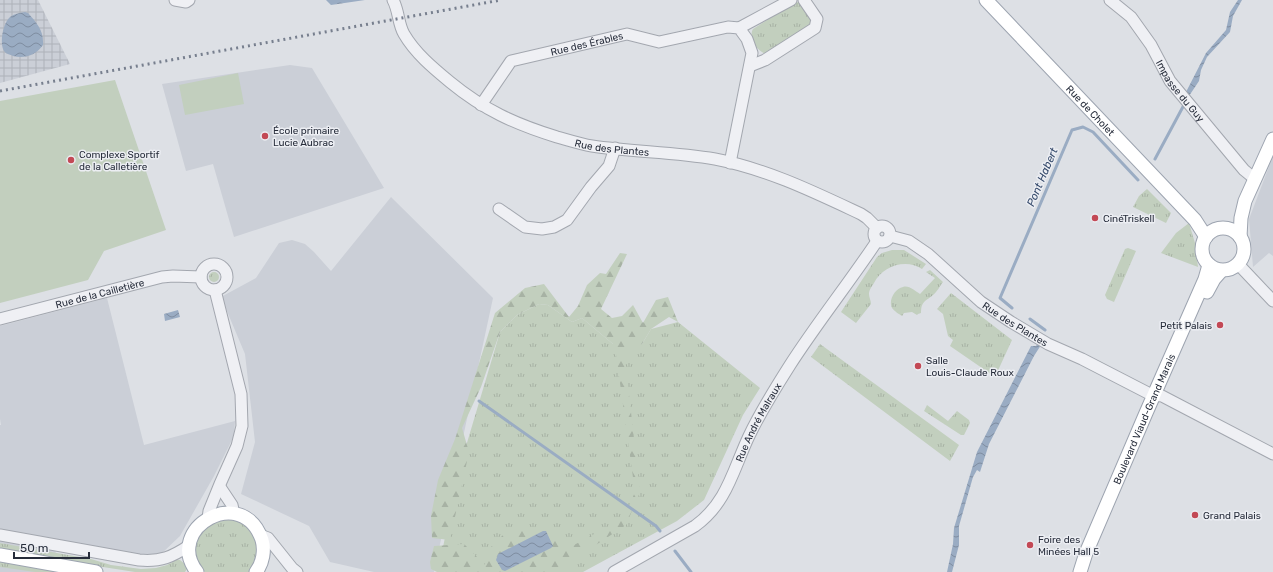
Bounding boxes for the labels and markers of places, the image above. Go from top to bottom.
place label: École primaire Lucie Aubrac [273,125,339,149]
marker: École primaire Lucie Aubrac [260,131,270,141]
place label: Complexe Sportif de la Calletière [79,149,160,173]
marker: Complexe Sportif de la Calletière [66,155,76,165]
marker: CinéTriskell [1090,213,1100,223]
place label: CinéTriskell [1103,213,1154,225]
place label: Petit Palais [1160,320,1212,332]
marker: Petit Palais [1215,320,1225,330]
place label: Salle Louis-Claude Roux [926,355,1014,379]
marker: Salle Louis-Claude Roux [913,361,923,371]
marker: Grand Palais [1190,510,1200,520]
place label: Grand Palais [1203,510,1261,522]
place label: Foire des Minées Hall 5 [1038,534,1099,558]
marker: Foire des Minées Hall 5 [1025,540,1035,550]

